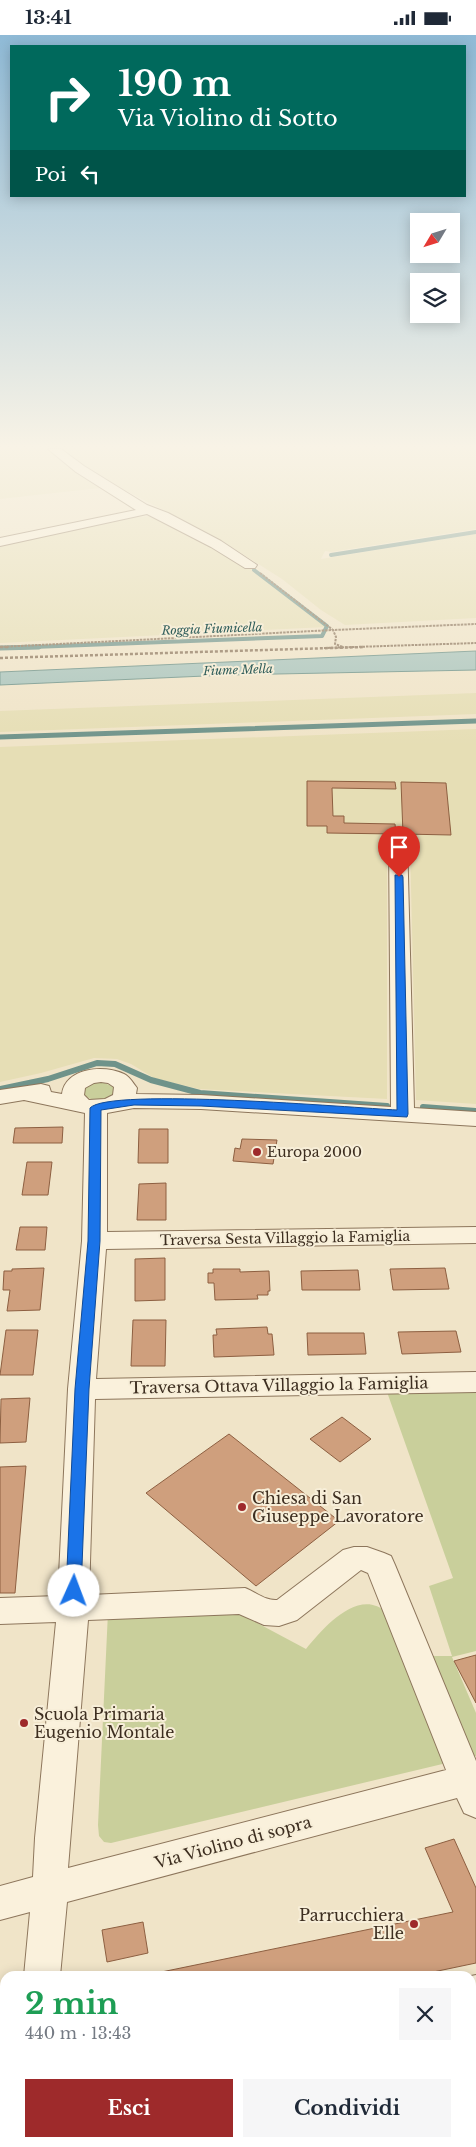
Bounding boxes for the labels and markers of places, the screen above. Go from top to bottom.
pin [378,826,420,877]
place label: Europa 2000 [267,1143,362,1161]
marker: Europa 2000 [251,1146,263,1158]
place label: Chiesa di San Giuseppe Lavoratore [252,1488,424,1526]
marker: Chiesa di San Giuseppe Lavoratore [236,1501,248,1513]
place label: Scuola Primaria Eugenio Montale [34,1704,174,1742]
marker: Scuola Primaria Eugenio Montale [18,1717,30,1729]
place label: Parrucchiera Elle [299,1905,404,1943]
marker: Parrucchiera Elle [408,1918,420,1930]

